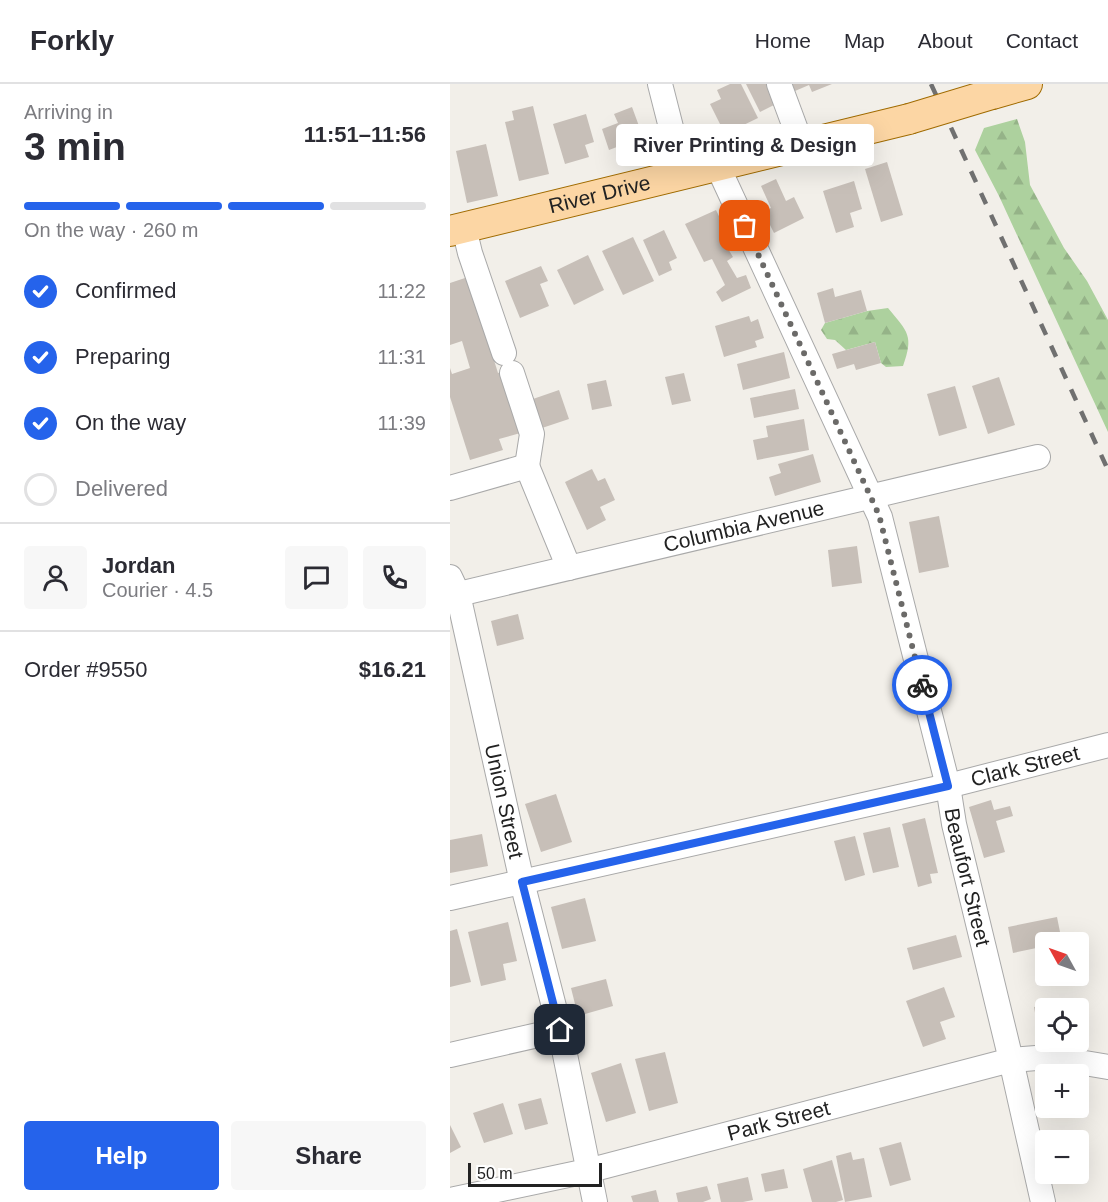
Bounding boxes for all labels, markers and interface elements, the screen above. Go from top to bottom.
text: Forkly [30,25,114,56]
text: Home [755,29,811,52]
text: Map [844,29,885,52]
text: About [918,29,973,52]
text: Contact [1006,29,1078,52]
text: Arriving in [24,101,113,123]
text: 11:51–11:56 [304,122,426,147]
callout: River Printing & Design [616,124,874,166]
text: 3 min [24,125,126,168]
text: River Printing & Design [633,134,857,156]
street label: River Drive [546,171,653,217]
pin [719,200,770,251]
icon: bag [728,209,761,242]
text: On the way · 260 m [24,219,199,241]
icon: check [24,275,57,308]
text: Confirmed [75,278,176,303]
text: 11:22 [377,280,426,302]
icon: check [24,341,57,374]
text: Preparing [75,344,170,369]
text: 11:31 [377,346,426,368]
icon: check [24,407,57,440]
text: On the way [75,410,186,435]
text: 11:39 [377,412,426,434]
text: Delivered [75,476,168,501]
street label: Columbia Avenue [661,496,826,556]
button: person [24,546,87,609]
button: chat [285,546,348,609]
button: phone [363,546,426,609]
text: Jordan [102,553,175,578]
text: Courier · 4.5 [102,579,213,601]
courier [892,655,952,715]
text: Order #9550 [24,657,148,682]
text: $16.21 [359,657,426,682]
icon: bike [906,669,939,702]
street label: Clark Street [968,741,1082,791]
street label: Union Street [481,742,528,861]
street label: Beaufort Street [941,806,995,949]
north arrow [1035,932,1089,986]
map controls [1035,932,1089,1184]
button: locate [1035,998,1089,1052]
pin [534,1004,585,1055]
icon: home [543,1013,576,1046]
button: + [1035,1064,1089,1118]
street label: Park Street [725,1096,832,1145]
button: Help [24,1121,219,1190]
button: Share [231,1121,426,1190]
button: − [1035,1130,1089,1184]
scale bar [468,1160,602,1188]
text: 50 m [477,1165,513,1182]

